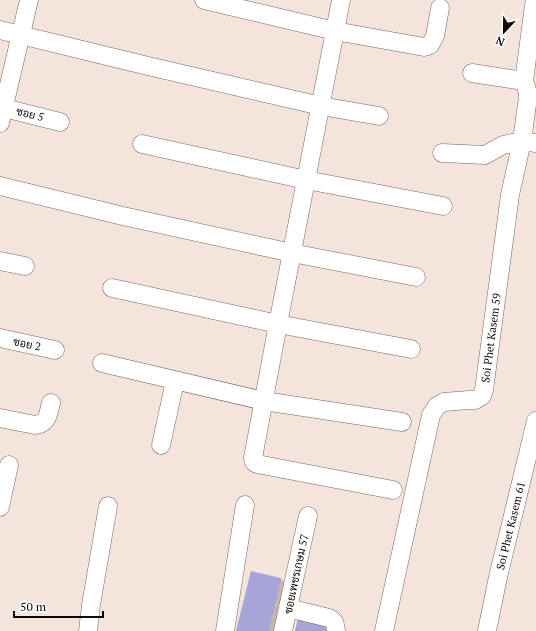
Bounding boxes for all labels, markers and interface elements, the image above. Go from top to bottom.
north arrow [484,12,524,52]
text: N [493,33,507,49]
street label: ซอย 5 [15,104,45,124]
street label: Soi Phet Kasem 59 [478,292,504,384]
street label: ซอย 2 [12,334,42,354]
street label: Soi Phet Kasem 61 [493,480,528,571]
street label: ซอยเพชรเกษม 57 [281,533,311,615]
scale bar [14,593,103,619]
text: 50 m [20,599,47,614]

